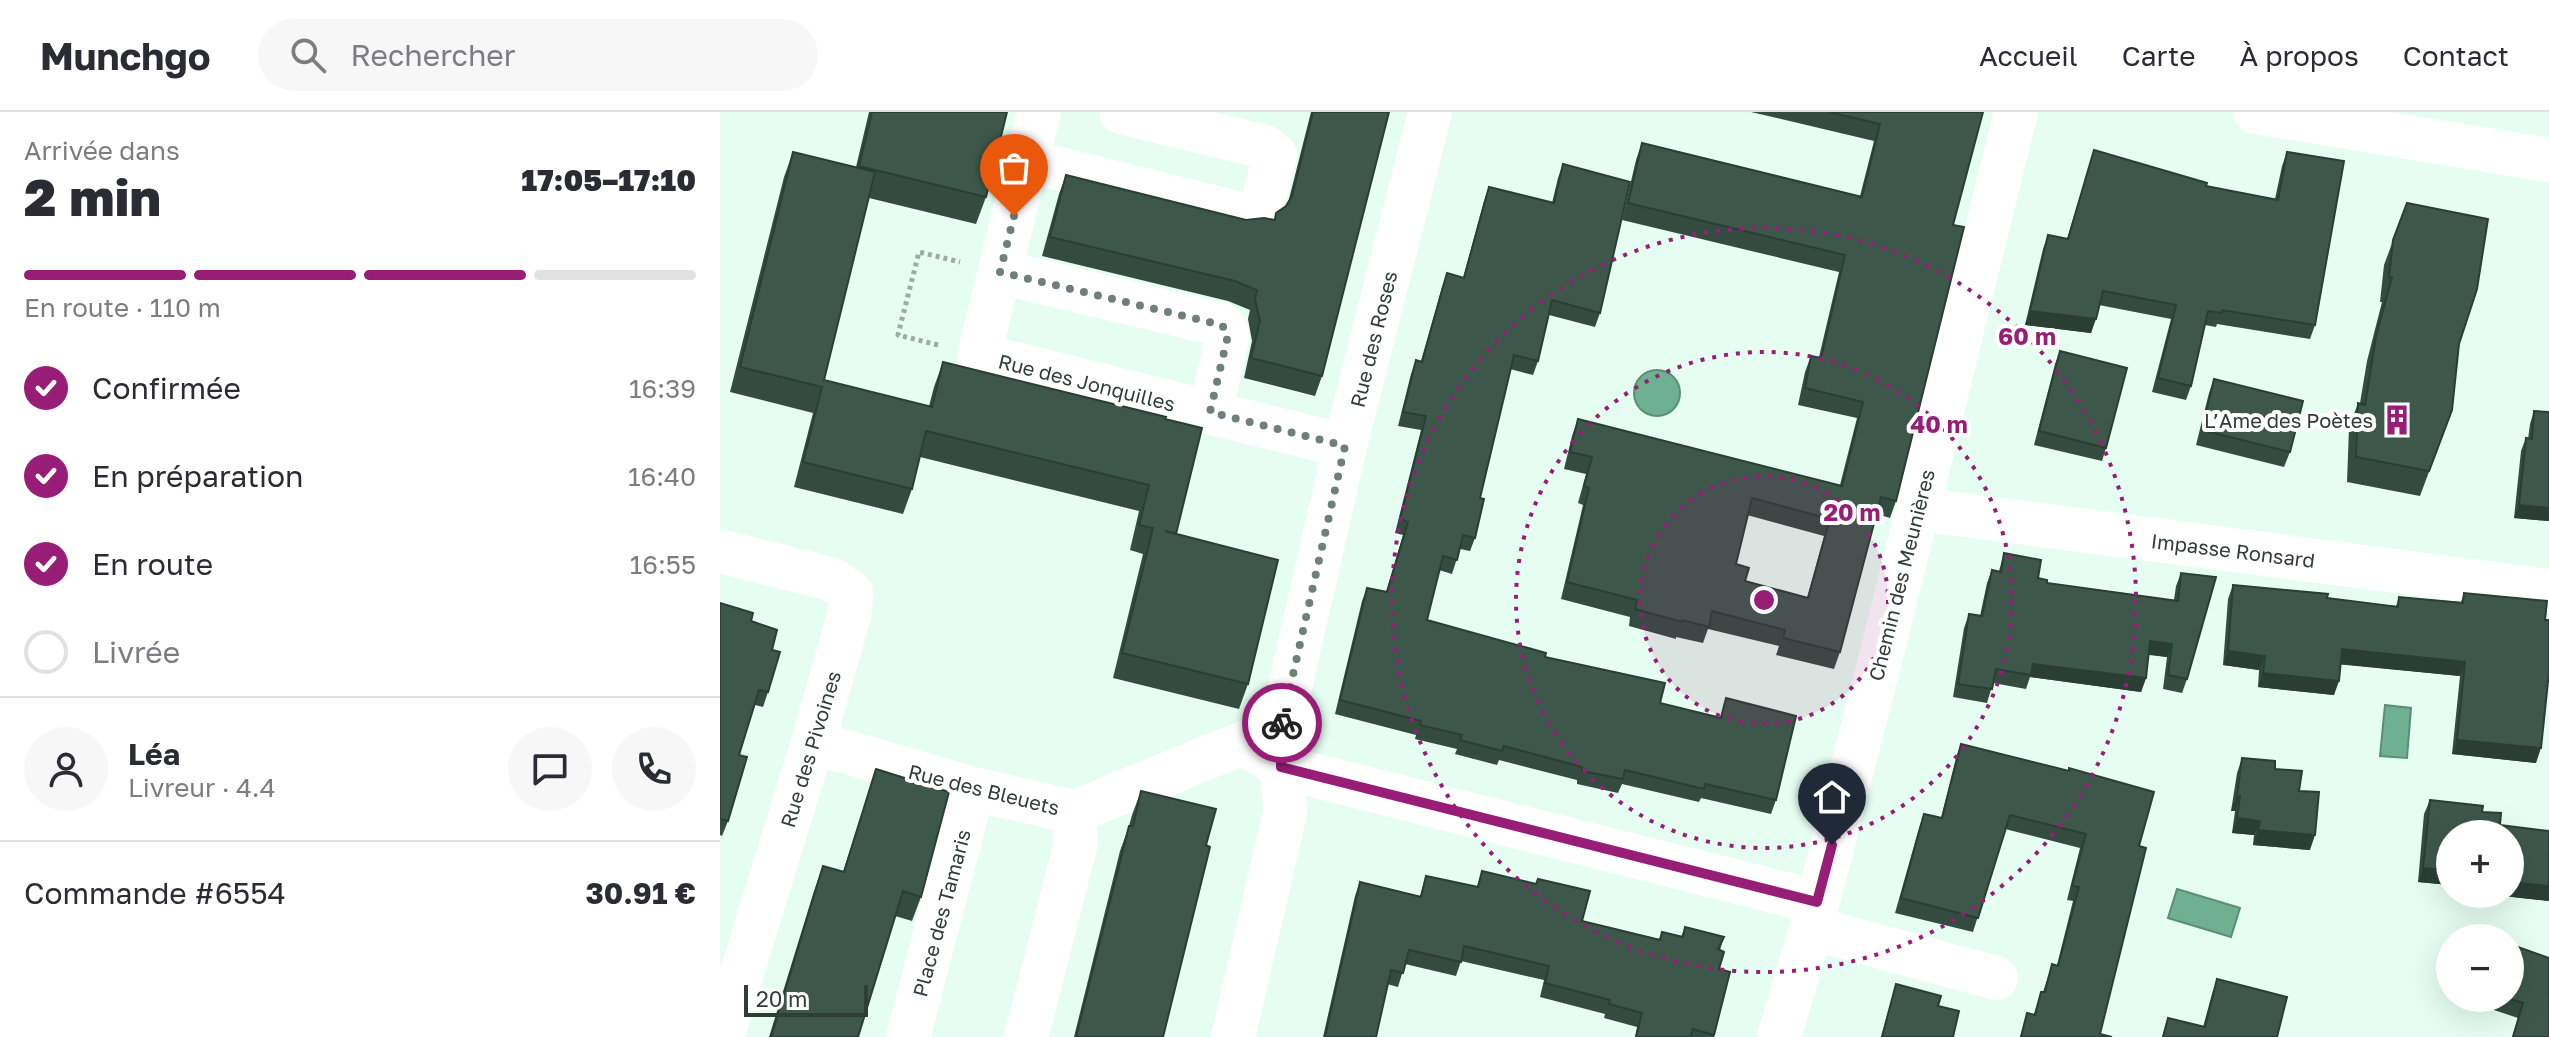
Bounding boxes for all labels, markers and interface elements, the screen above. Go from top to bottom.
search box [258,19,818,91]
text: Munchgo [40,33,210,78]
icon: search [286,33,330,77]
text: Rechercher [350,37,515,73]
text: Accueil [1979,39,2078,72]
text: Carte [2122,39,2195,72]
text: À propos [2239,39,2359,72]
text: Contact [2403,39,2509,72]
pin [980,134,1048,216]
text: Arrivée dans [24,135,180,166]
icon: bag [992,146,1036,190]
text: 17:05–17:10 [521,162,696,198]
text: 2 min [24,165,161,227]
street label: Rue des Roses [1344,268,1402,410]
text: En route · 110 m [24,292,221,323]
text: 60 m [1998,321,2056,350]
street label: Rue des Jonquilles [996,348,1178,416]
icon: check [24,366,68,410]
text: Confirmée [92,370,241,406]
text: 16:39 [629,373,696,404]
building icon: L’Ame des Poètes [2380,403,2414,437]
place label: L’Ame des Poètes [2204,408,2373,432]
text: 40 m [1910,409,1968,438]
icon: check [24,454,68,498]
text: En préparation [92,458,303,494]
text: 16:40 [628,461,696,492]
street label: Chemin des Meunières [1863,467,1939,683]
text: 20 m [1823,497,1881,526]
street label: Impasse Ronsard [2150,528,2316,572]
icon: check [24,542,68,586]
text: En route [92,546,213,582]
text: 16:55 [630,549,696,580]
centre of rings [1750,586,1778,614]
text: Livrée [92,634,180,670]
street label: Rue des Pivoines [775,668,845,830]
courier [1242,683,1322,763]
icon: bike [1260,701,1304,745]
button: person [24,727,108,811]
button: chat [508,727,592,811]
button: phone [612,727,696,811]
text: Léa [128,736,180,772]
street label: Rue des Bleuets [906,759,1062,819]
pin [1798,763,1866,845]
text: Livreur · 4.4 [128,772,276,803]
icon: home [1810,775,1854,819]
map controls [2436,820,2524,1012]
button: + [2436,820,2524,908]
street label: Place des Tamaris [907,827,975,999]
text: Commande #6554 [24,875,286,911]
text: 30.91 € [585,875,696,911]
button: − [2436,924,2524,1012]
scale bar [744,981,868,1017]
text: 20 m [756,985,807,1012]

